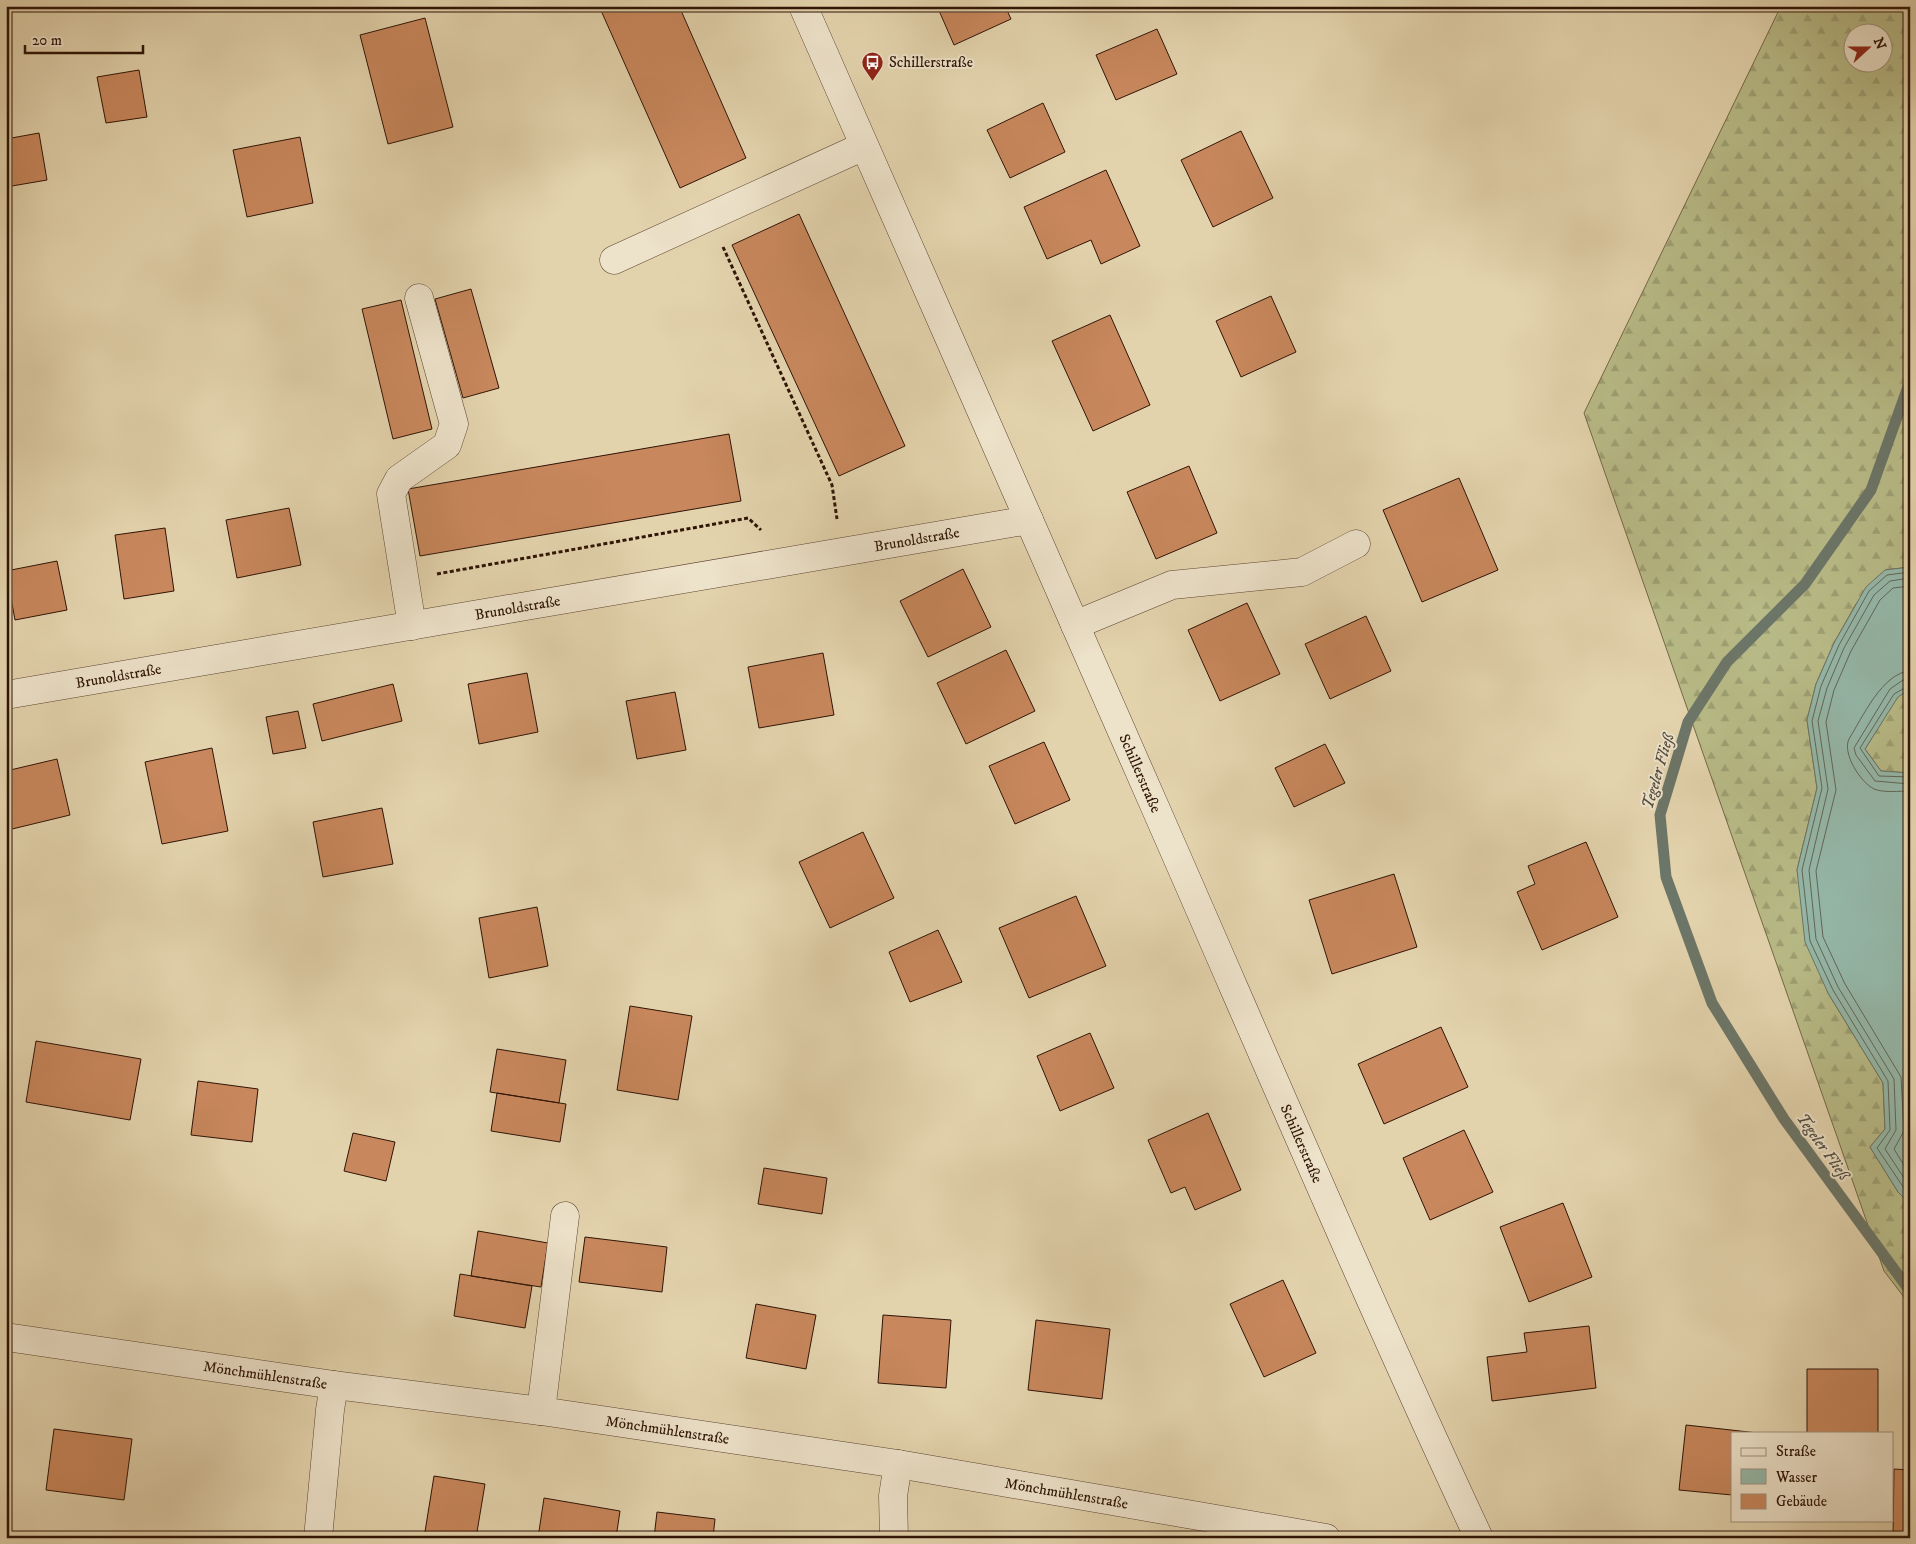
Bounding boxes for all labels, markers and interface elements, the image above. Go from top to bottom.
scale bar [25,22,142,54]
north arrow [1844,22,1894,72]
text: 20 m [32,31,62,50]
text: N [1869,35,1890,53]
bus stop icon: Schillerstraße [861,50,885,81]
place label: Schillerstraße [889,53,973,72]
street label: Brunoldstraße [873,523,961,556]
street label: Brunoldstraße [473,591,562,625]
street label: Brunoldstraße [74,660,163,693]
water label: Tegeler Fließ [1638,730,1679,811]
street label: Schillerstraße [1114,731,1165,816]
street label: Schillerstraße [1276,1101,1327,1186]
water label: Tegeler Fließ [1792,1109,1855,1185]
street label: Mönchmühlenstraße [202,1357,328,1394]
street label: Mönchmühlenstraße [604,1412,731,1449]
legend [1731,1432,1894,1522]
text: Straße [1776,1442,1816,1461]
text: Wasser [1775,1468,1817,1487]
street label: Mönchmühlenstraße [1003,1474,1130,1514]
text: Gebäude [1776,1492,1827,1511]

